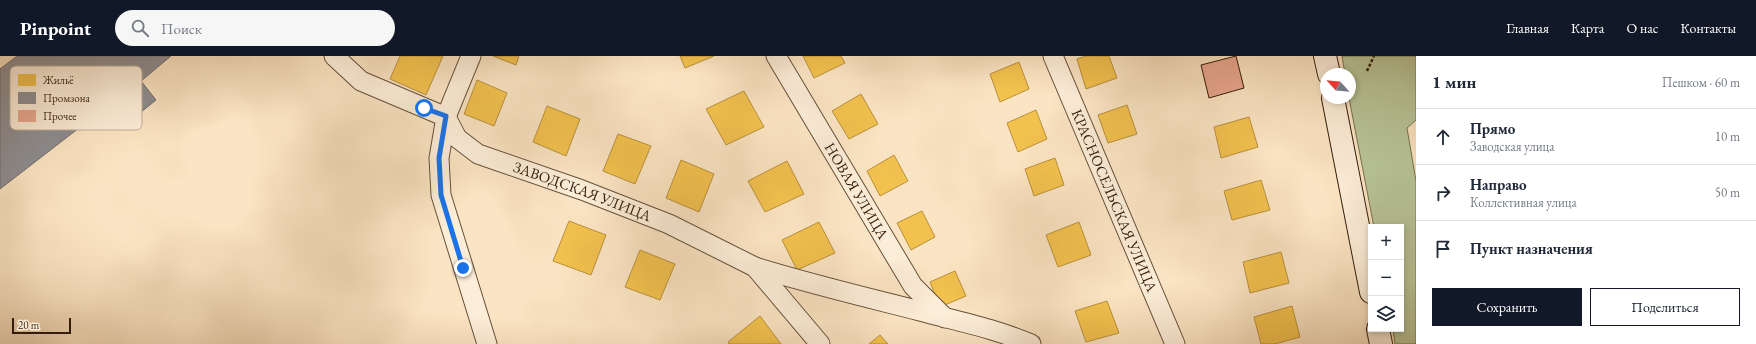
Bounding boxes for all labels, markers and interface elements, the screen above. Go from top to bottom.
search box [115,10,395,46]
text: Pinpoint [20,16,91,41]
icon: search [129,17,151,39]
text: Поиск [161,19,202,38]
text: Главная [1506,19,1549,37]
text: Карта [1571,19,1604,37]
text: О нас [1626,19,1658,37]
text: Контакты [1680,19,1736,37]
legend [10,66,142,130]
north arrow [1320,68,1356,104]
text: 1 мин [1432,71,1476,93]
text: Жильё [42,73,74,87]
text: Пешком · 60 m [1662,74,1740,91]
text: Промзона [43,91,90,105]
route start [415,99,433,117]
street label: КРАСНОСЕЛЬСКАЯ УЛИЦА [1068,106,1162,295]
text: Прочее [43,109,77,123]
text: Прямо [1470,119,1515,138]
icon: ahead [1432,126,1454,148]
text: 10 m [1715,128,1740,145]
text: Заводская улица [1470,138,1554,155]
street label: НОВАЯ УЛИЦА [821,139,893,243]
street label: ЗАВОДСКАЯ УЛИЦА [511,157,655,225]
text: Направо [1470,175,1527,194]
icon: right [1432,182,1454,204]
text: 50 m [1715,184,1740,201]
text: Коллективная улица [1470,194,1577,211]
map controls [1368,224,1404,332]
button: + [1368,224,1404,260]
icon: arrive [1432,238,1454,260]
text: Пункт назначения [1470,239,1593,258]
route end [454,259,472,277]
button: − [1368,260,1404,296]
button: Сохранить [1432,288,1582,326]
button: Поделиться [1590,288,1740,326]
button: layers [1368,296,1404,332]
scale bar [12,316,71,335]
text: 20 m [18,318,39,332]

